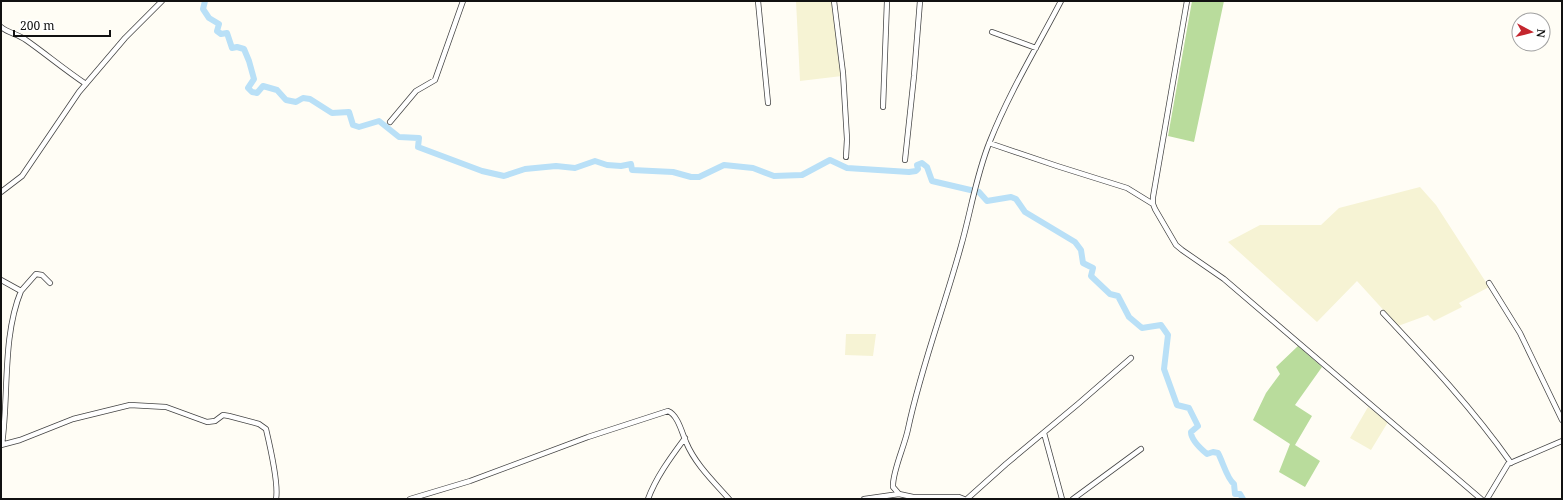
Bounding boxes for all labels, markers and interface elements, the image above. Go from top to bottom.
scale bar [14,12,110,38]
north arrow [1511,12,1551,52]
text: 200 m [20,17,55,34]
text: N [1533,28,1549,39]

